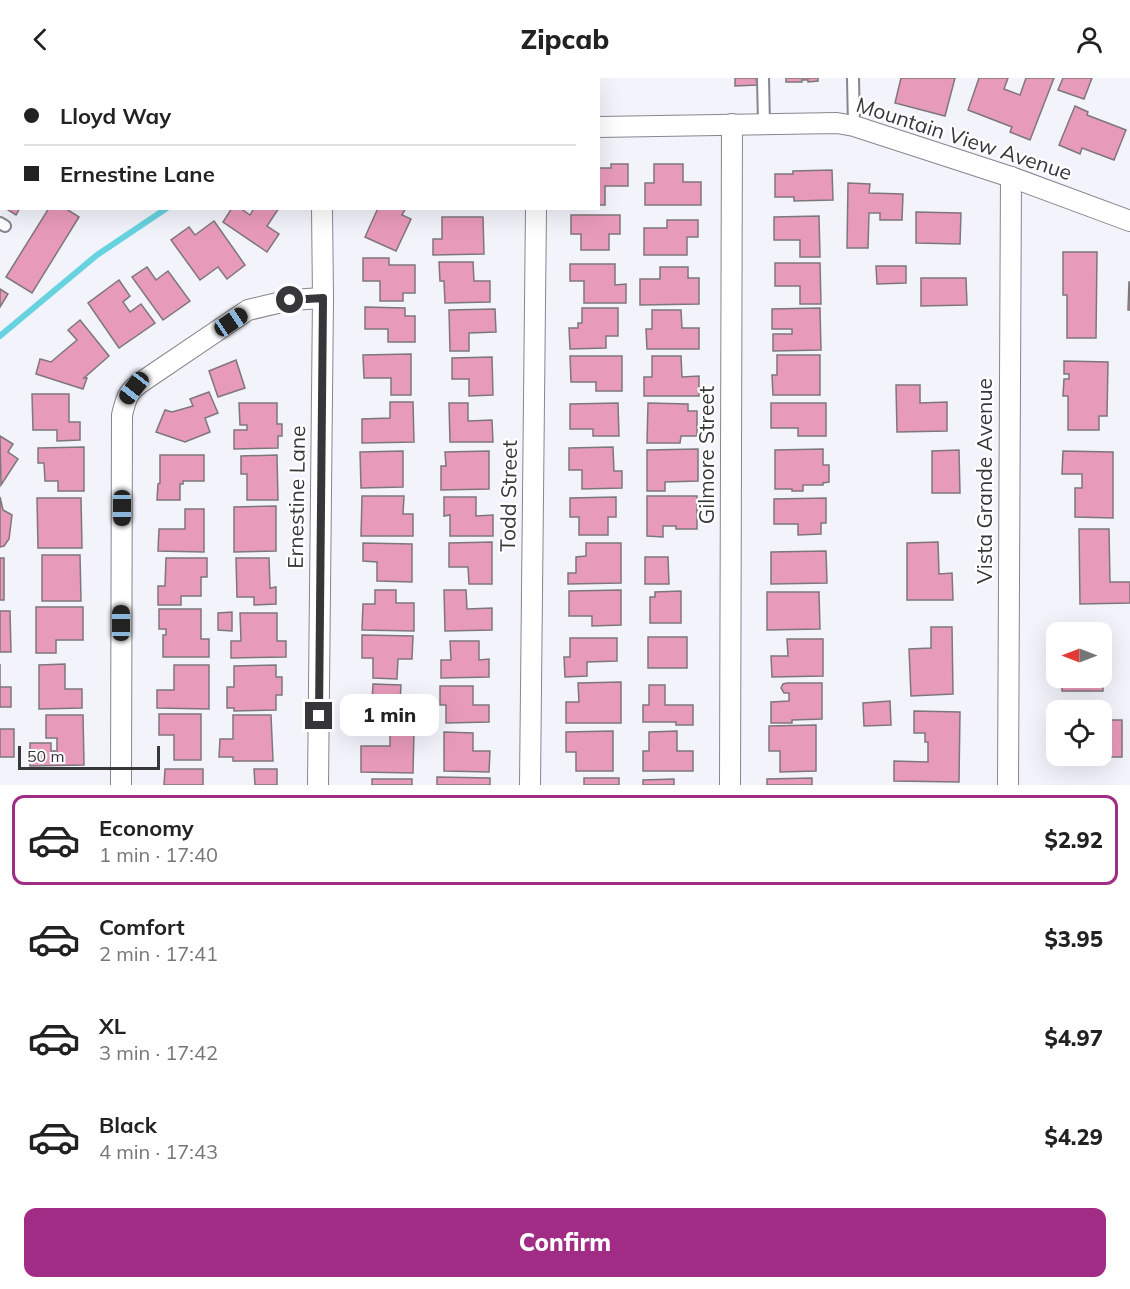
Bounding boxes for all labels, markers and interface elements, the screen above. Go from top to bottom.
text: Zipcab [521,22,609,56]
icon: back [24,23,57,56]
icon: person [1073,23,1106,56]
street label: Mountain View Avenue [853,91,1075,185]
text: Lloyd Way [60,102,171,130]
text: Ernestine Lane [60,160,215,188]
route start [276,286,303,313]
car [211,304,251,340]
car [116,368,152,408]
street label: Vista Grande Avenue [971,378,997,584]
street label: Gilmore Street [693,386,719,524]
street label: Ernestine Lane [282,425,310,569]
street label: Todd Street [494,440,522,552]
car [113,490,131,526]
car [112,605,130,641]
north arrow [1046,622,1112,688]
map controls [1046,622,1112,766]
callout: 1 min [340,695,439,737]
button: locate [1046,700,1112,766]
route end [305,702,332,729]
text: 1 min [363,702,416,727]
scale bar [18,743,160,770]
text: 50 m [27,746,64,766]
icon: car [27,813,81,867]
text: Economy [99,814,194,842]
text: $2.92 [1044,826,1103,854]
text: 1 min · 17:40 [99,842,218,867]
icon: car [27,912,81,966]
text: Comfort [99,913,185,941]
text: $3.95 [1044,925,1103,953]
text: 2 min · 17:41 [99,941,218,966]
icon: car [27,1011,81,1065]
text: XL [99,1012,126,1040]
text: $4.97 [1044,1024,1103,1052]
text: 3 min · 17:42 [99,1040,218,1065]
icon: car [27,1110,81,1164]
text: Black [99,1111,157,1139]
text: $4.29 [1044,1123,1103,1151]
text: 4 min · 17:43 [99,1139,218,1164]
button: Confirm [24,1208,1106,1277]

